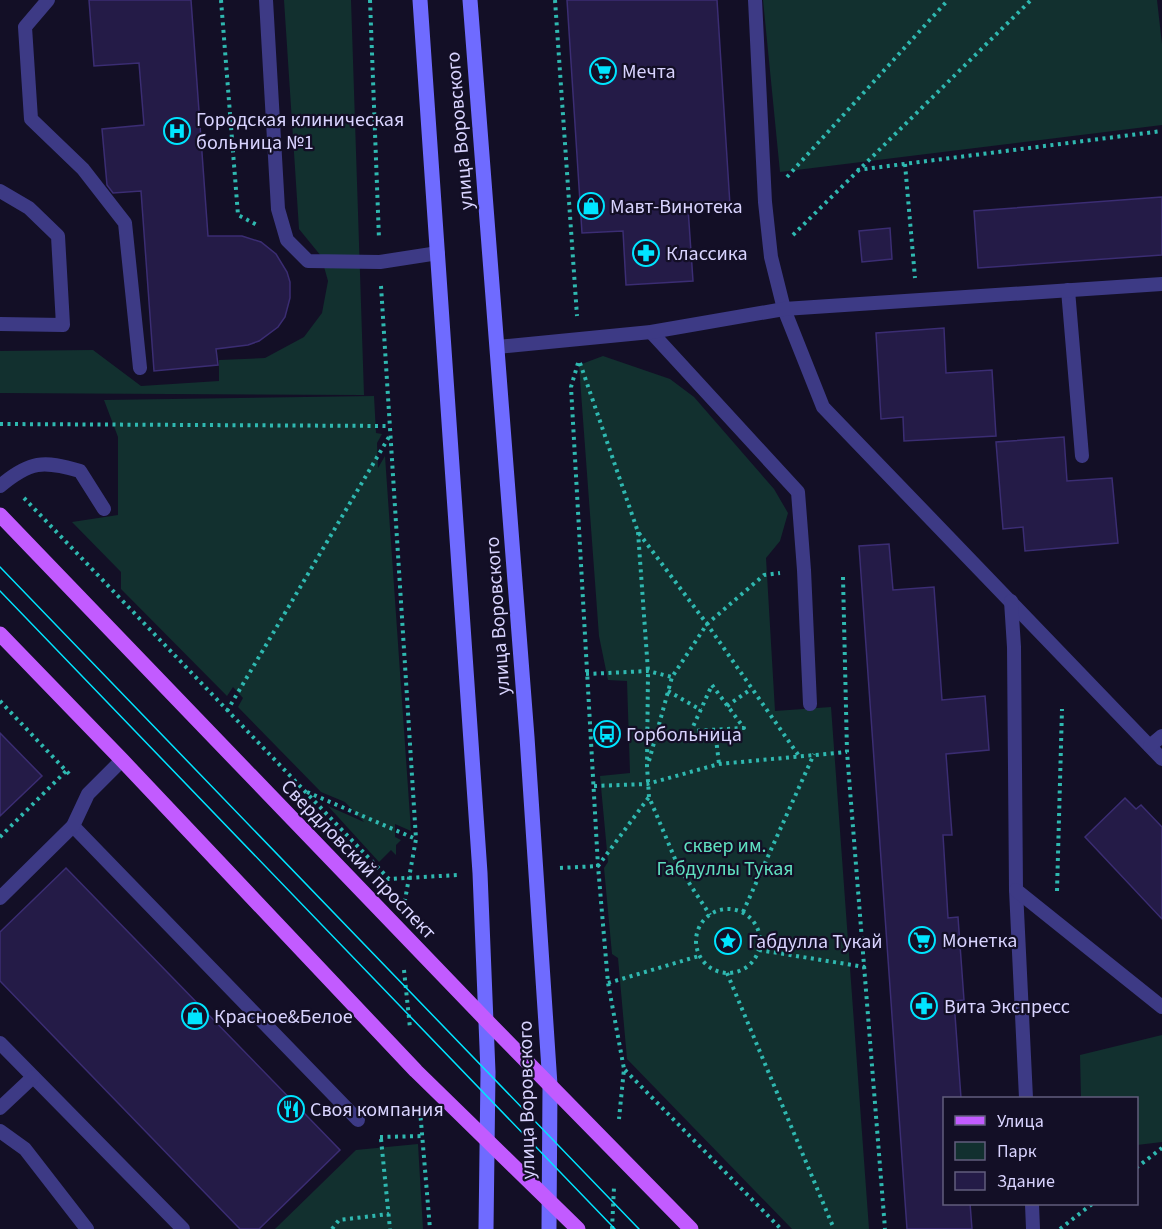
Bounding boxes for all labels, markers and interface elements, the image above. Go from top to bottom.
street label: улица Воровского [439,51,481,211]
supermarket icon: Мечта [588,56,618,86]
place label: Мечта [622,58,676,86]
place label: Городская клиническая больница №1 [196,106,404,157]
hospital icon: Городская клиническая больница №1 [162,116,192,146]
shop icon: Мавт-Винотека [576,191,606,221]
place label: Мавт-Винотека [610,193,743,221]
pharmacy icon: Классика [631,238,661,268]
place label: Классика [666,240,748,268]
street label: улица Воровского [478,536,518,696]
bus stop icon: Горбольница [592,719,622,749]
place label: Горбольница [626,721,742,749]
street label: Свердловский проспект [274,773,442,946]
park label: сквер им. Габдуллы Тукая [656,832,794,883]
supermarket icon: Монетка [907,925,937,955]
place icon: Габдулла Тукай [713,926,743,956]
place label: Монетка [942,927,1017,955]
place label: Габдулла Тукай [748,928,883,956]
pharmacy icon: Вита Экспресс [909,991,939,1021]
place label: Вита Экспресс [944,993,1070,1021]
shop icon: Красное&Белое [180,1001,210,1031]
place label: Красное&Белое [214,1003,353,1031]
street label: улица Воровского [512,1020,542,1180]
restaurant icon: Своя компания [276,1094,306,1124]
place label: Своя компания [310,1096,444,1124]
legend [943,1097,1138,1205]
text: Улица [997,1109,1044,1134]
text: Парк [997,1139,1037,1164]
text: Здание [997,1169,1055,1194]

